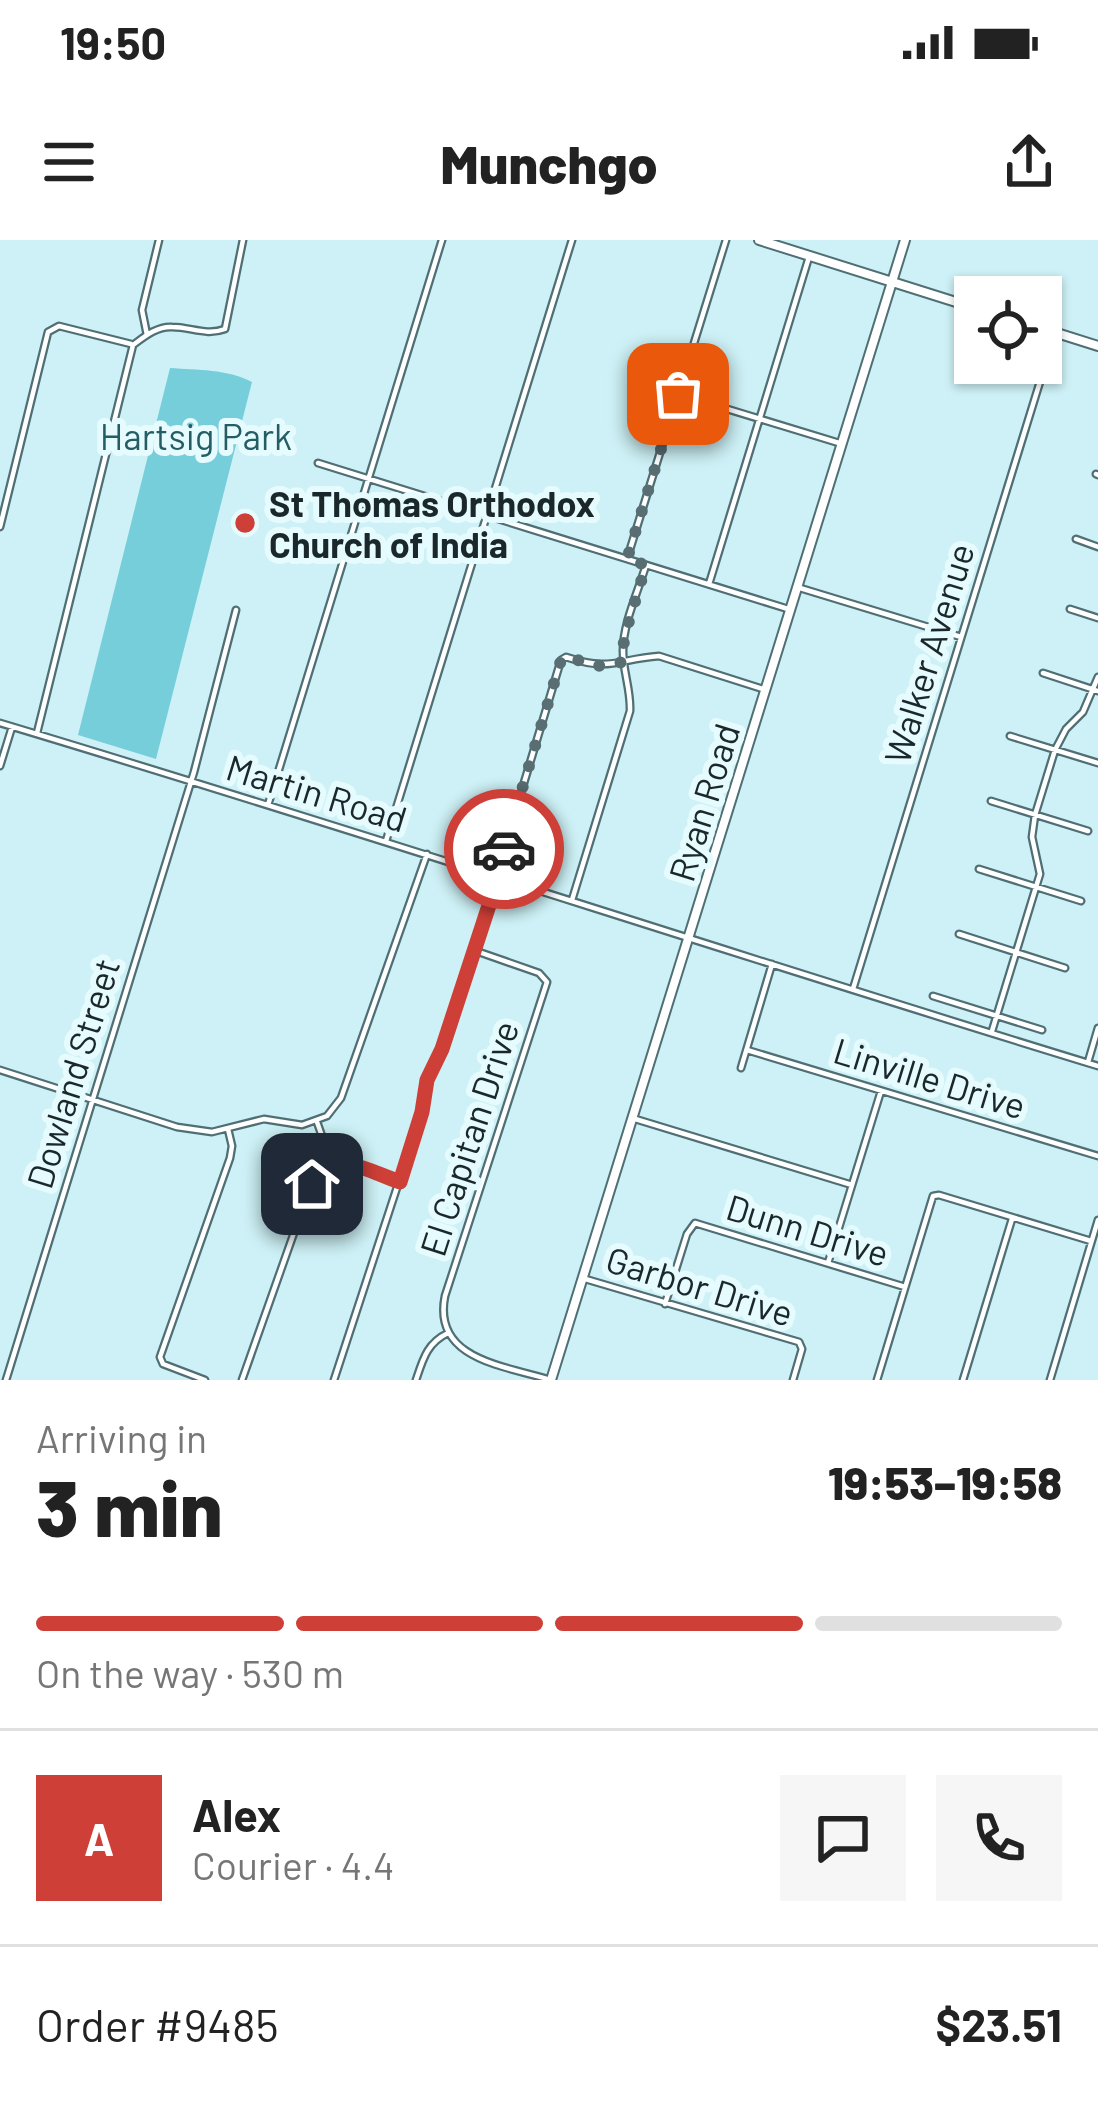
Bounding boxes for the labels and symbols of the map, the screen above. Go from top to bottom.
pin [627,343,729,445]
park label: Hartsig Park [100,414,292,457]
place label: St Thomas Orthodox Church of India [269,481,595,565]
marker: St Thomas Orthodox Church of India [232,510,258,536]
street label: Walker Avenue [874,538,982,768]
street label: Ryan Road [659,718,747,886]
street label: Martin Road [222,744,412,840]
courier [444,789,564,909]
street label: Dowland Street [17,953,127,1193]
street label: El Capitan Drive [410,1015,526,1261]
street label: Linville Drive [829,1027,1031,1127]
pin [261,1133,363,1235]
street label: Dunn Drive [722,1184,894,1274]
street label: Garbor Drive [601,1236,799,1334]

